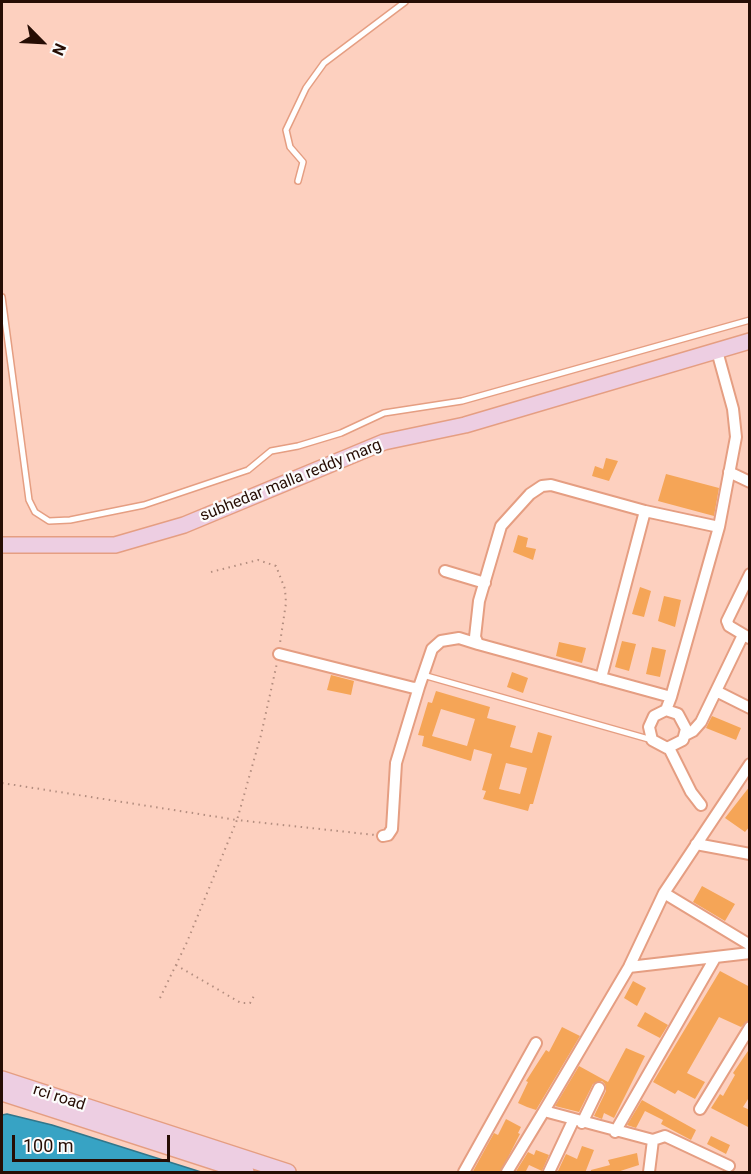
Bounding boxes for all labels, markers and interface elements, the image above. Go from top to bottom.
north arrow [12,12,72,72]
text: N [48,40,70,59]
street label: subhedar malla reddy marg [197,436,385,526]
street label: rci road [31,1081,87,1115]
scale bar [15,1123,172,1161]
text: 100 m [23,1135,74,1156]

